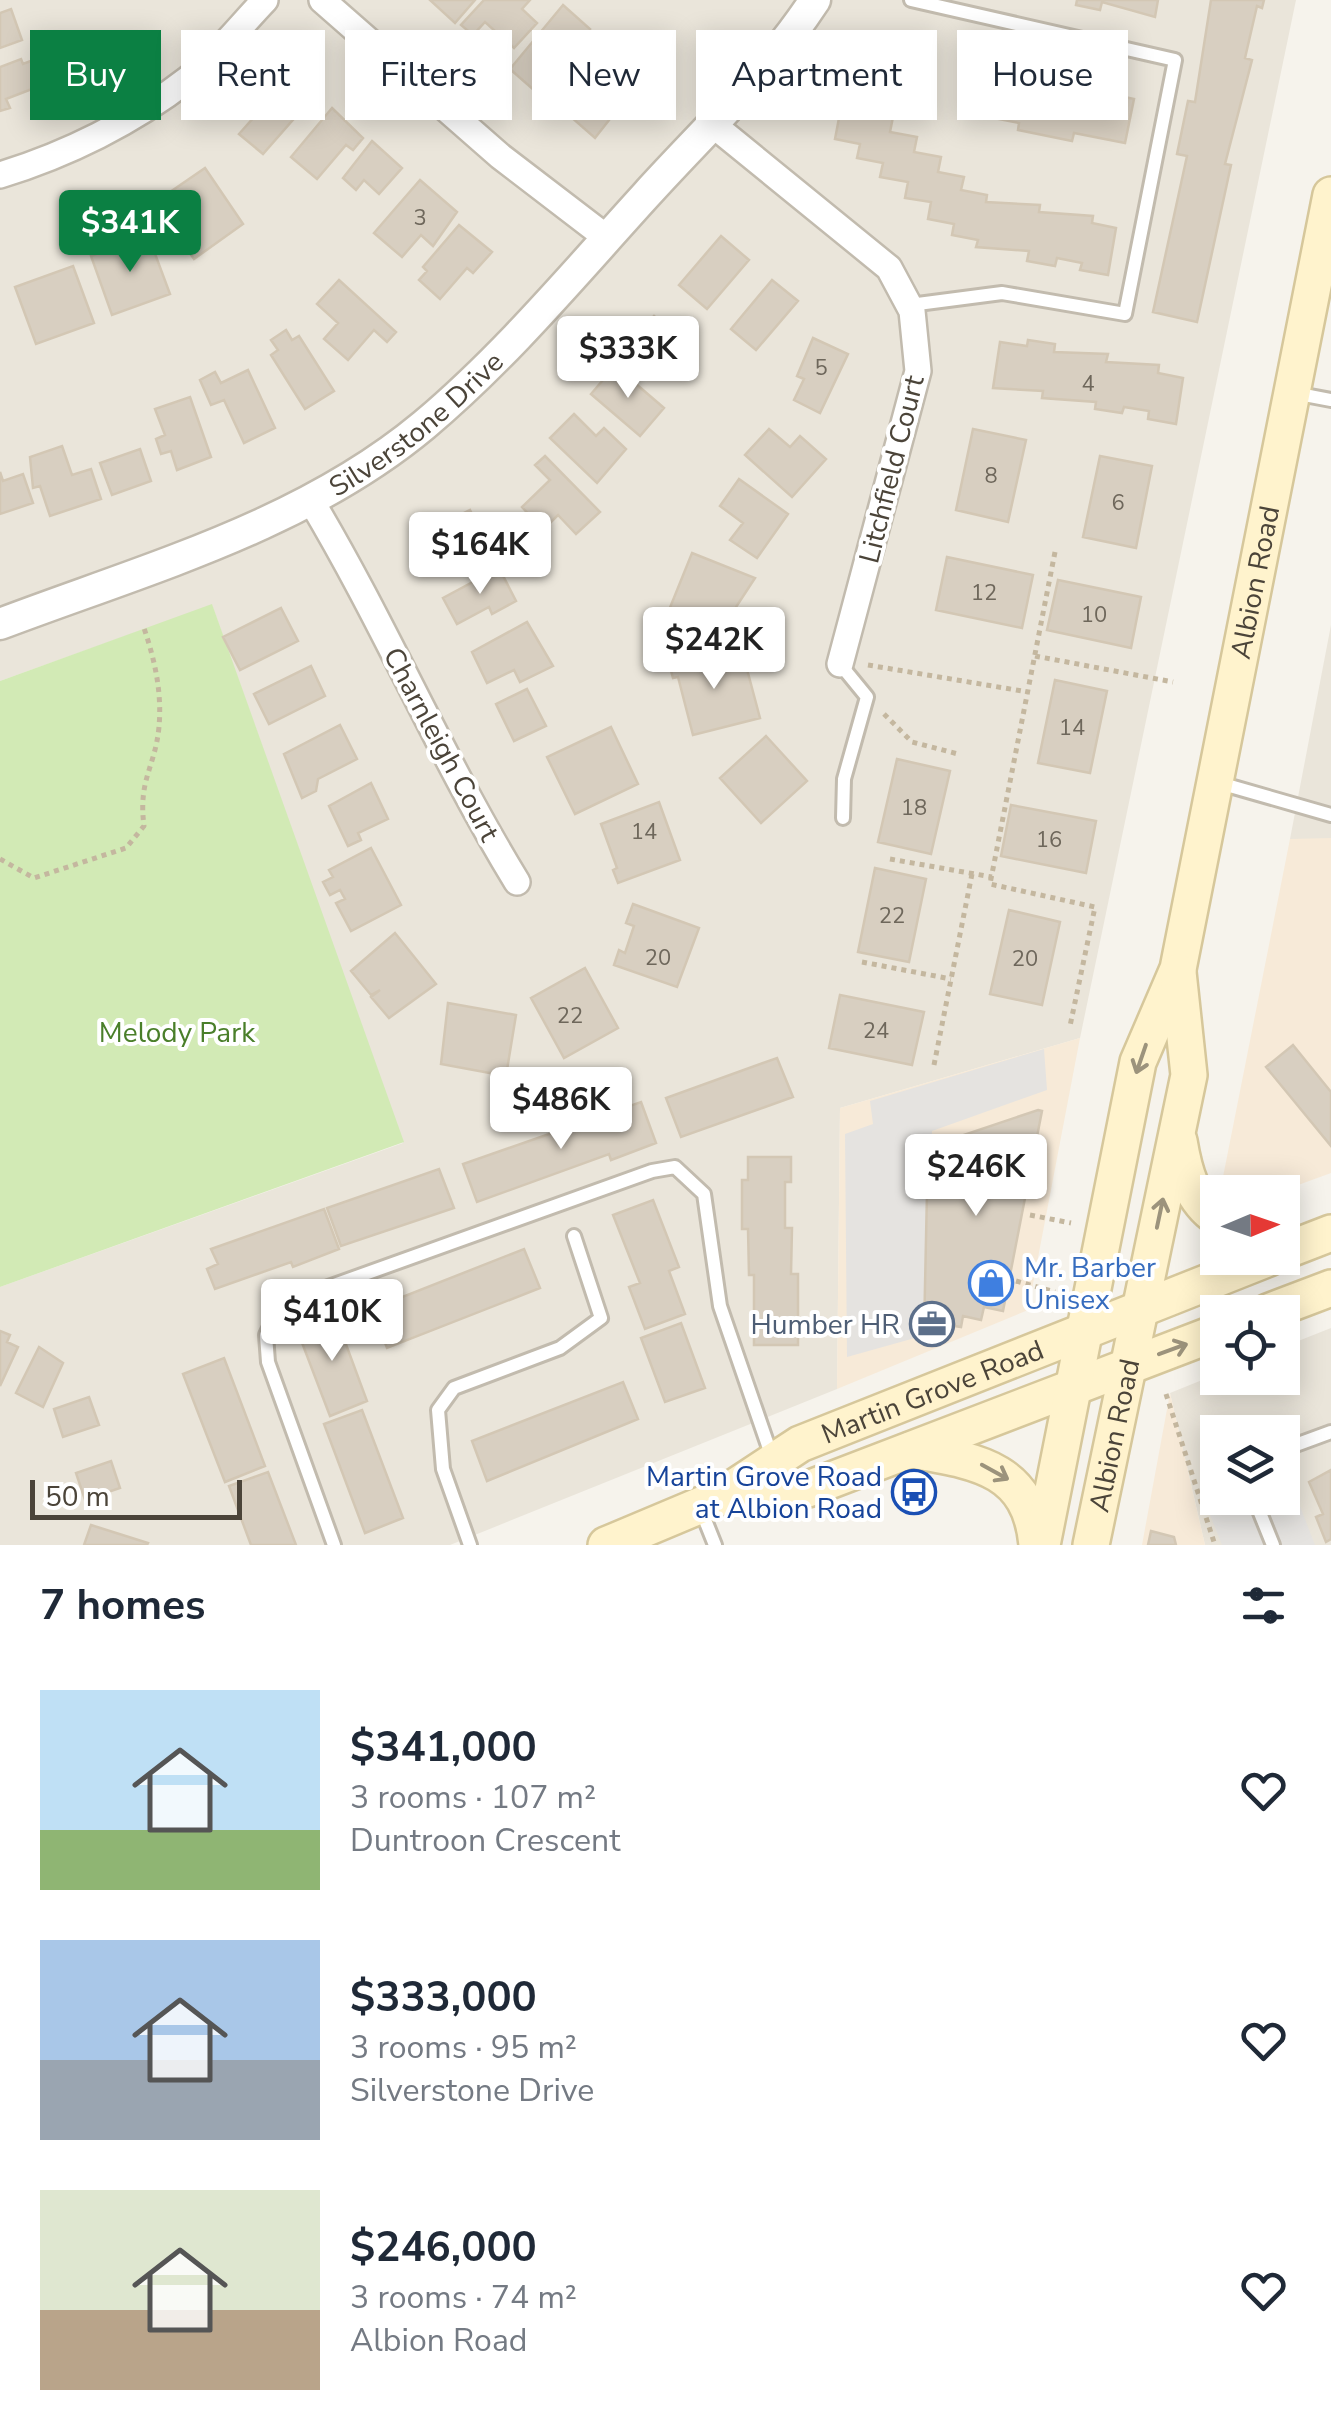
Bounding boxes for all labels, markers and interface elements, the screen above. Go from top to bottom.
chip: Buy [30,30,161,120]
chip: Rent [181,30,325,120]
chip: Filters [345,30,512,120]
chip: New [532,30,676,120]
chip: Apartment [696,30,937,120]
chip: House [957,30,1128,120]
pin: $341K [60,190,200,275]
text: $341K [81,201,179,244]
house number: 3 [413,203,427,233]
pin: $333K [558,316,698,401]
text: $333K [579,327,677,370]
street label: Silverstone Drive [322,344,512,506]
house number: 5 [814,353,828,383]
house number: 4 [1081,369,1095,399]
street label: Litchfield Court [850,371,934,567]
house number: 8 [984,461,998,491]
house number: 6 [1111,488,1125,518]
street label: Albion Road [1222,502,1289,662]
pin: $164K [410,512,550,597]
text: $164K [431,523,529,566]
house number: 12 [971,578,997,608]
house number: 10 [1081,600,1107,630]
pin: $242K [644,607,784,692]
text: $242K [665,618,763,661]
street label: Charnleigh Court [374,641,508,848]
house number: 14 [1059,713,1085,743]
house number: 18 [901,793,927,823]
house number: 14 [631,817,657,847]
house number: 16 [1036,825,1062,855]
house number: 22 [879,901,905,931]
house number: 20 [645,943,671,973]
house number: 20 [1012,944,1038,974]
house number: 22 [557,1001,583,1031]
park label: Melody Park [99,1014,256,1052]
house number: 24 [863,1016,889,1046]
one-way arrow [1130,1042,1148,1074]
pin: $486K [491,1067,631,1152]
text: $486K [512,1078,610,1121]
pin: $246K [906,1134,1046,1219]
text: $246K [927,1145,1025,1188]
north arrow [1200,1175,1300,1275]
map controls [1200,1175,1300,1515]
one-way arrow [1152,1198,1171,1230]
place label: Mr. Barber Unisex [1024,1249,1156,1319]
shop icon: Mr. Barber Unisex [968,1260,1014,1306]
pin: $410K [262,1279,402,1364]
text: $410K [283,1290,381,1333]
button: locate [1200,1295,1300,1395]
office icon: Humber HR [909,1301,955,1347]
place label: Humber HR [751,1306,900,1344]
street label: Martin Grove Road [816,1331,1049,1454]
one-way arrow [1157,1339,1188,1357]
street label: Albion Road [1080,1356,1149,1516]
button: layers [1200,1415,1300,1515]
place label: Martin Grove Road at Albion Road [646,1458,882,1528]
one-way arrow [979,1463,1009,1483]
bus stop icon: Martin Grove Road at Albion Road [891,1469,937,1515]
scale bar [30,1475,242,1520]
text: 50 m [45,1478,110,1516]
text: 7 homes [40,1577,205,1634]
icon: filters [1236,1578,1291,1633]
text: $341,000 [350,1719,537,1776]
icon: home [120,1730,240,1850]
icon: heart [1236,1763,1291,1818]
text: 3 rooms · 107 m² [350,1776,596,1819]
text: Duntroon Crescent [350,1819,620,1862]
text: $333,000 [350,1969,537,2026]
icon: home [120,1980,240,2100]
icon: heart [1236,2013,1291,2068]
text: 3 rooms · 95 m² [350,2026,577,2069]
text: Silverstone Drive [350,2069,594,2112]
text: $246,000 [350,2219,537,2276]
icon: home [120,2230,240,2350]
icon: heart [1236,2263,1291,2318]
text: 3 rooms · 74 m² [350,2276,577,2319]
text: Albion Road [350,2319,528,2362]

